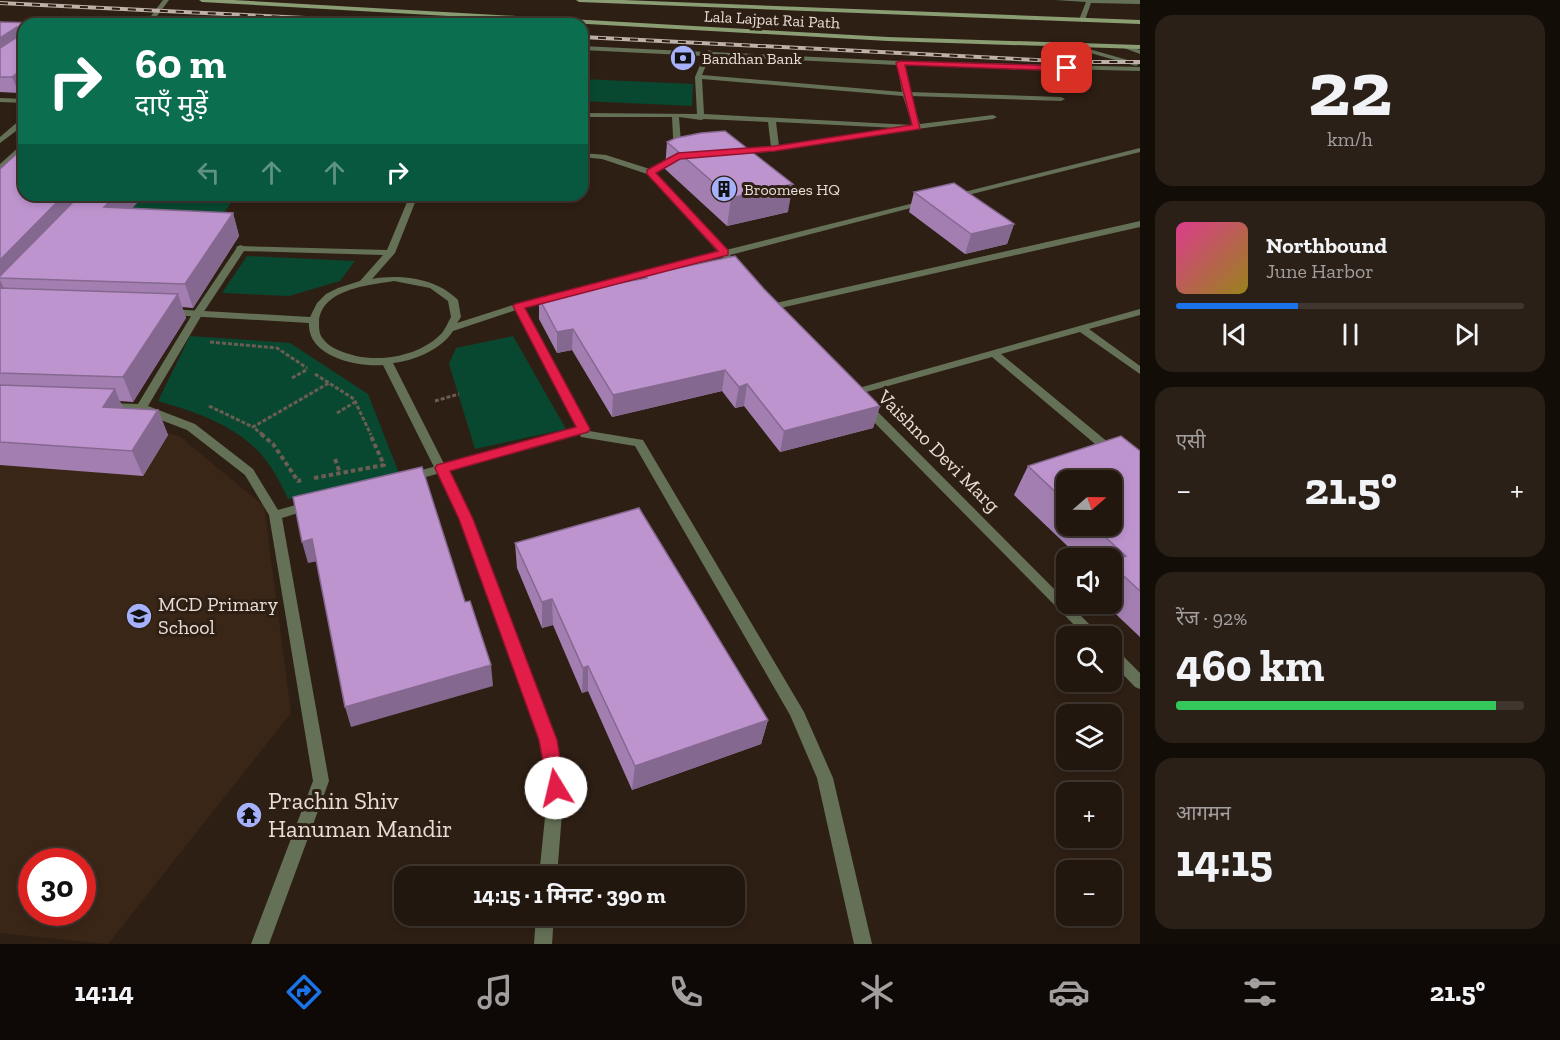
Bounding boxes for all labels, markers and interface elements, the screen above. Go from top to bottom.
street label: Lala Lajpat Rai Path [704,6,840,33]
text: 60 m [135,38,226,89]
text: 22 [1308,41,1392,135]
icon: right [36,42,114,120]
pin [1041,42,1092,93]
bank icon: Bandhan Bank [668,43,698,73]
place label: Bandhan Bank [702,49,802,68]
icon: arrive [1050,51,1083,84]
text: दाएँ मुड़ें [135,89,208,121]
text: km/h [1327,127,1373,151]
icon: left [192,156,225,189]
icon: ahead [255,156,288,189]
icon: ahead [318,156,351,189]
icon: right [381,156,414,189]
building icon: Broomees HQ [709,174,739,204]
place label: Broomees HQ [744,180,840,199]
text: Northbound [1266,232,1387,259]
text: June Harbor [1266,259,1374,283]
icon: previous [1218,318,1251,351]
icon: pause [1334,318,1367,351]
icon: next [1450,318,1483,351]
street label: Vaishno Devi Marg [872,384,1005,517]
text: एसी [1176,429,1206,453]
text: 21.5° [1305,462,1397,516]
north arrow [1056,470,1122,536]
map controls [1056,470,1122,926]
text: − [1176,470,1191,509]
text: + [1510,470,1524,509]
button: sound [1056,548,1122,614]
place label: MCD Primary School [158,592,279,639]
school or university icon: MCD Primary School [124,601,154,631]
text: रेंज · 92% [1176,606,1247,630]
button: search [1056,626,1122,692]
text: 460 km [1176,639,1324,693]
button: layers [1056,704,1122,770]
position arrow [524,756,588,820]
button: + [1056,782,1122,848]
place label: Prachin Shiv Hanuman Mandir [268,786,452,843]
temple icon: Prachin Shiv Hanuman Mandir [234,800,264,830]
text: आगमन [1176,801,1231,825]
text: 14:15 [1176,834,1273,888]
speed limit sign: 30 [18,848,96,926]
button: − [1056,860,1122,926]
text: 14:15 · 1 मिनट · 390 m [473,882,666,909]
icon: directions [283,971,325,1013]
icon: music [474,971,516,1013]
icon: phone [665,971,707,1013]
icon: climate [856,971,898,1013]
icon: car [1048,971,1090,1013]
icon: filters [1239,971,1281,1013]
text: 14:14 [75,976,134,1008]
text: 21.5° [1430,976,1485,1008]

